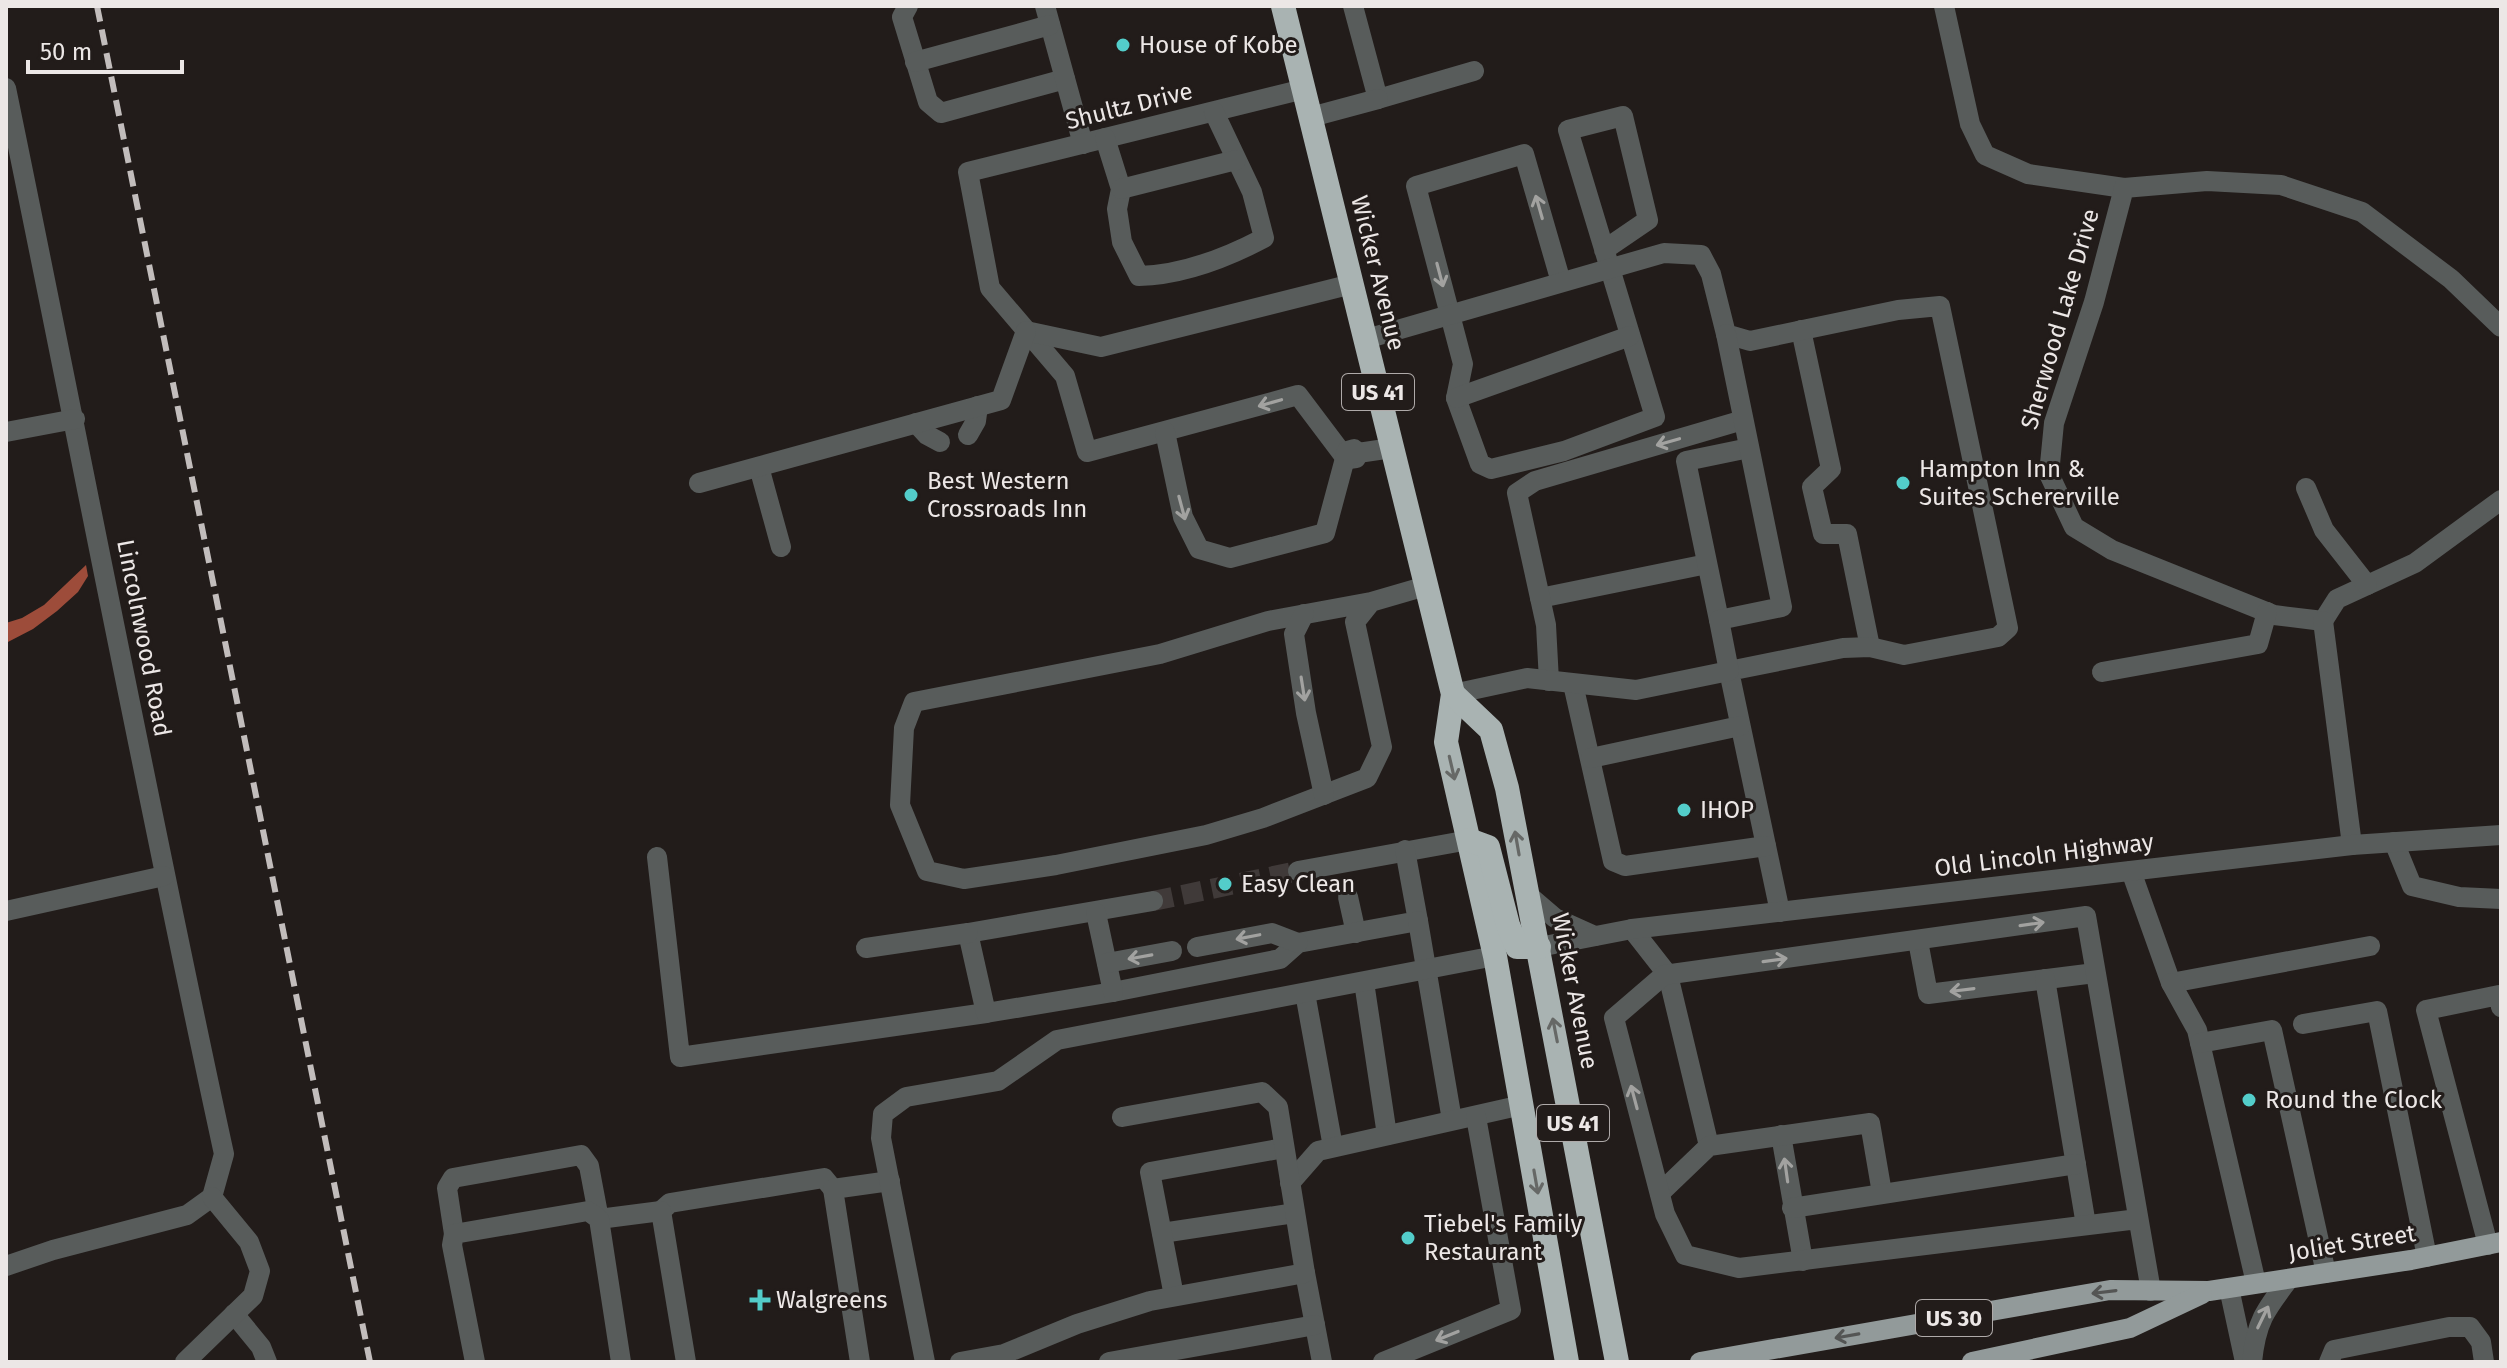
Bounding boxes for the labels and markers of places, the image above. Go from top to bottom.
place label: House of Kobe [1139,31,1298,59]
marker: House of Kobe [1114,36,1132,54]
place label: Hampton Inn & Suites Schererville [1919,455,2120,511]
place label: Best Western Crossroads Inn [927,467,1087,523]
marker: Hampton Inn & Suites Schererville [1894,474,1912,492]
marker: Best Western Crossroads Inn [902,486,920,504]
place label: IHOP [1700,796,1754,824]
marker: IHOP [1675,801,1693,819]
place label: Easy Clean [1241,870,1355,898]
marker: Easy Clean [1216,875,1234,893]
place label: Round the Clock [2265,1086,2443,1114]
marker: Round the Clock [2240,1091,2258,1109]
place label: Tiebel's Family Restaurant [1424,1210,1582,1266]
marker: Tiebel's Family Restaurant [1399,1229,1417,1247]
place label: Walgreens [776,1286,887,1314]
marker: Walgreens [751,1291,769,1309]

